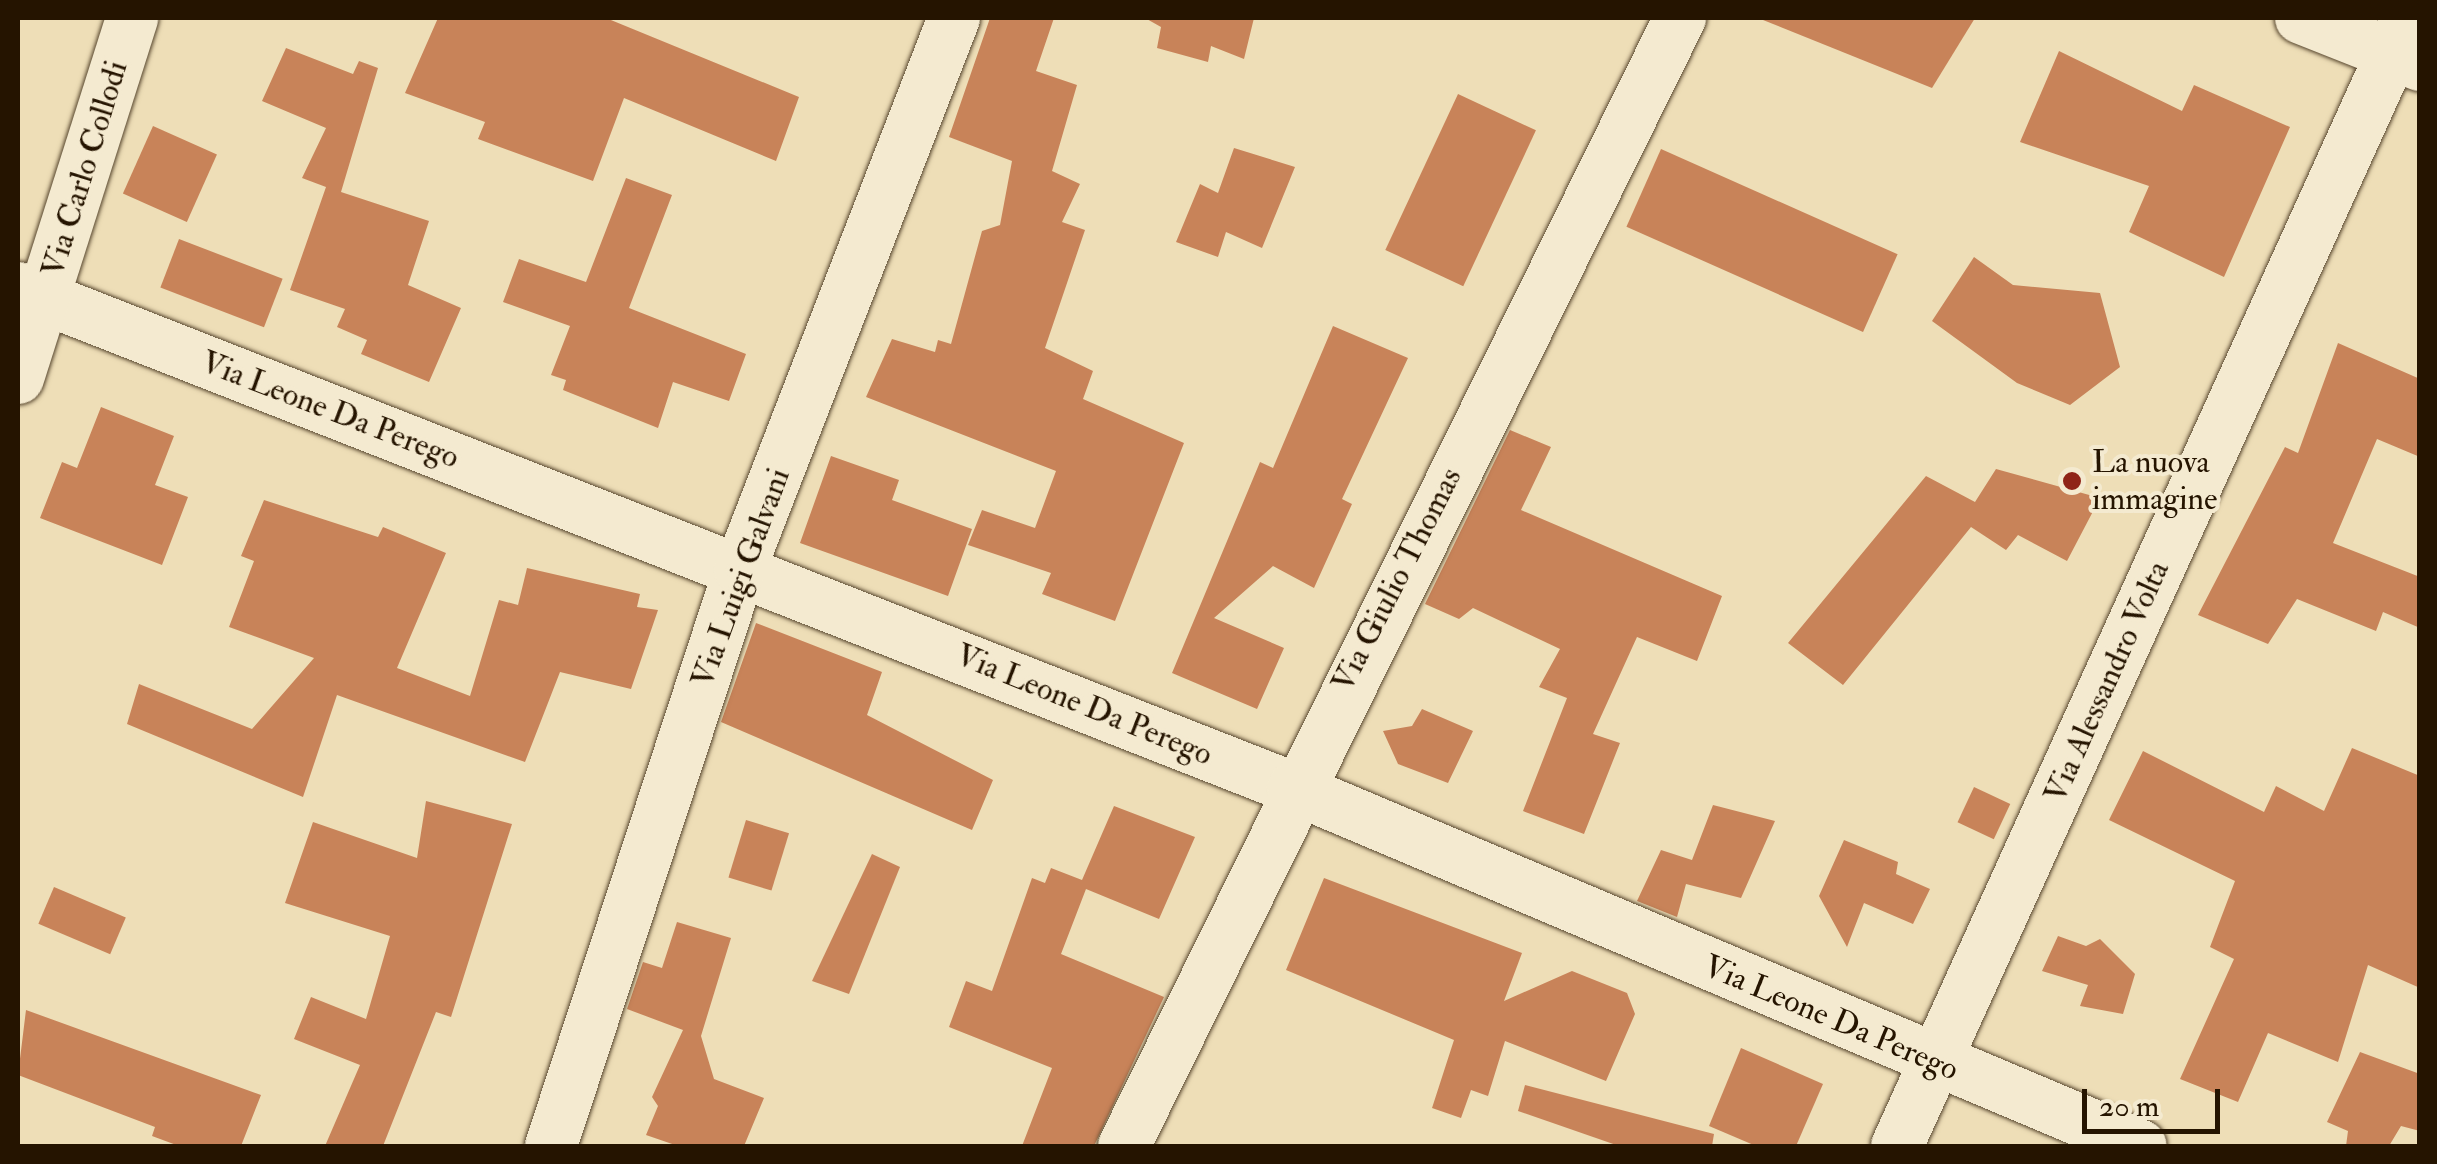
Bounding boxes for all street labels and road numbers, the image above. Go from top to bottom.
street label: Via Carlo Collodi [34,56,136,282]
street label: Via Leone Da Perego [196,343,464,477]
street label: Via Giulio Thomas [1324,462,1470,698]
street label: Via Luigi Galvani [684,463,798,693]
street label: Via Alessandro Volta [2036,555,2178,809]
street label: Via Leone Da Perego [950,636,1218,774]
street label: Via Leone Da Perego [1698,947,1964,1089]

